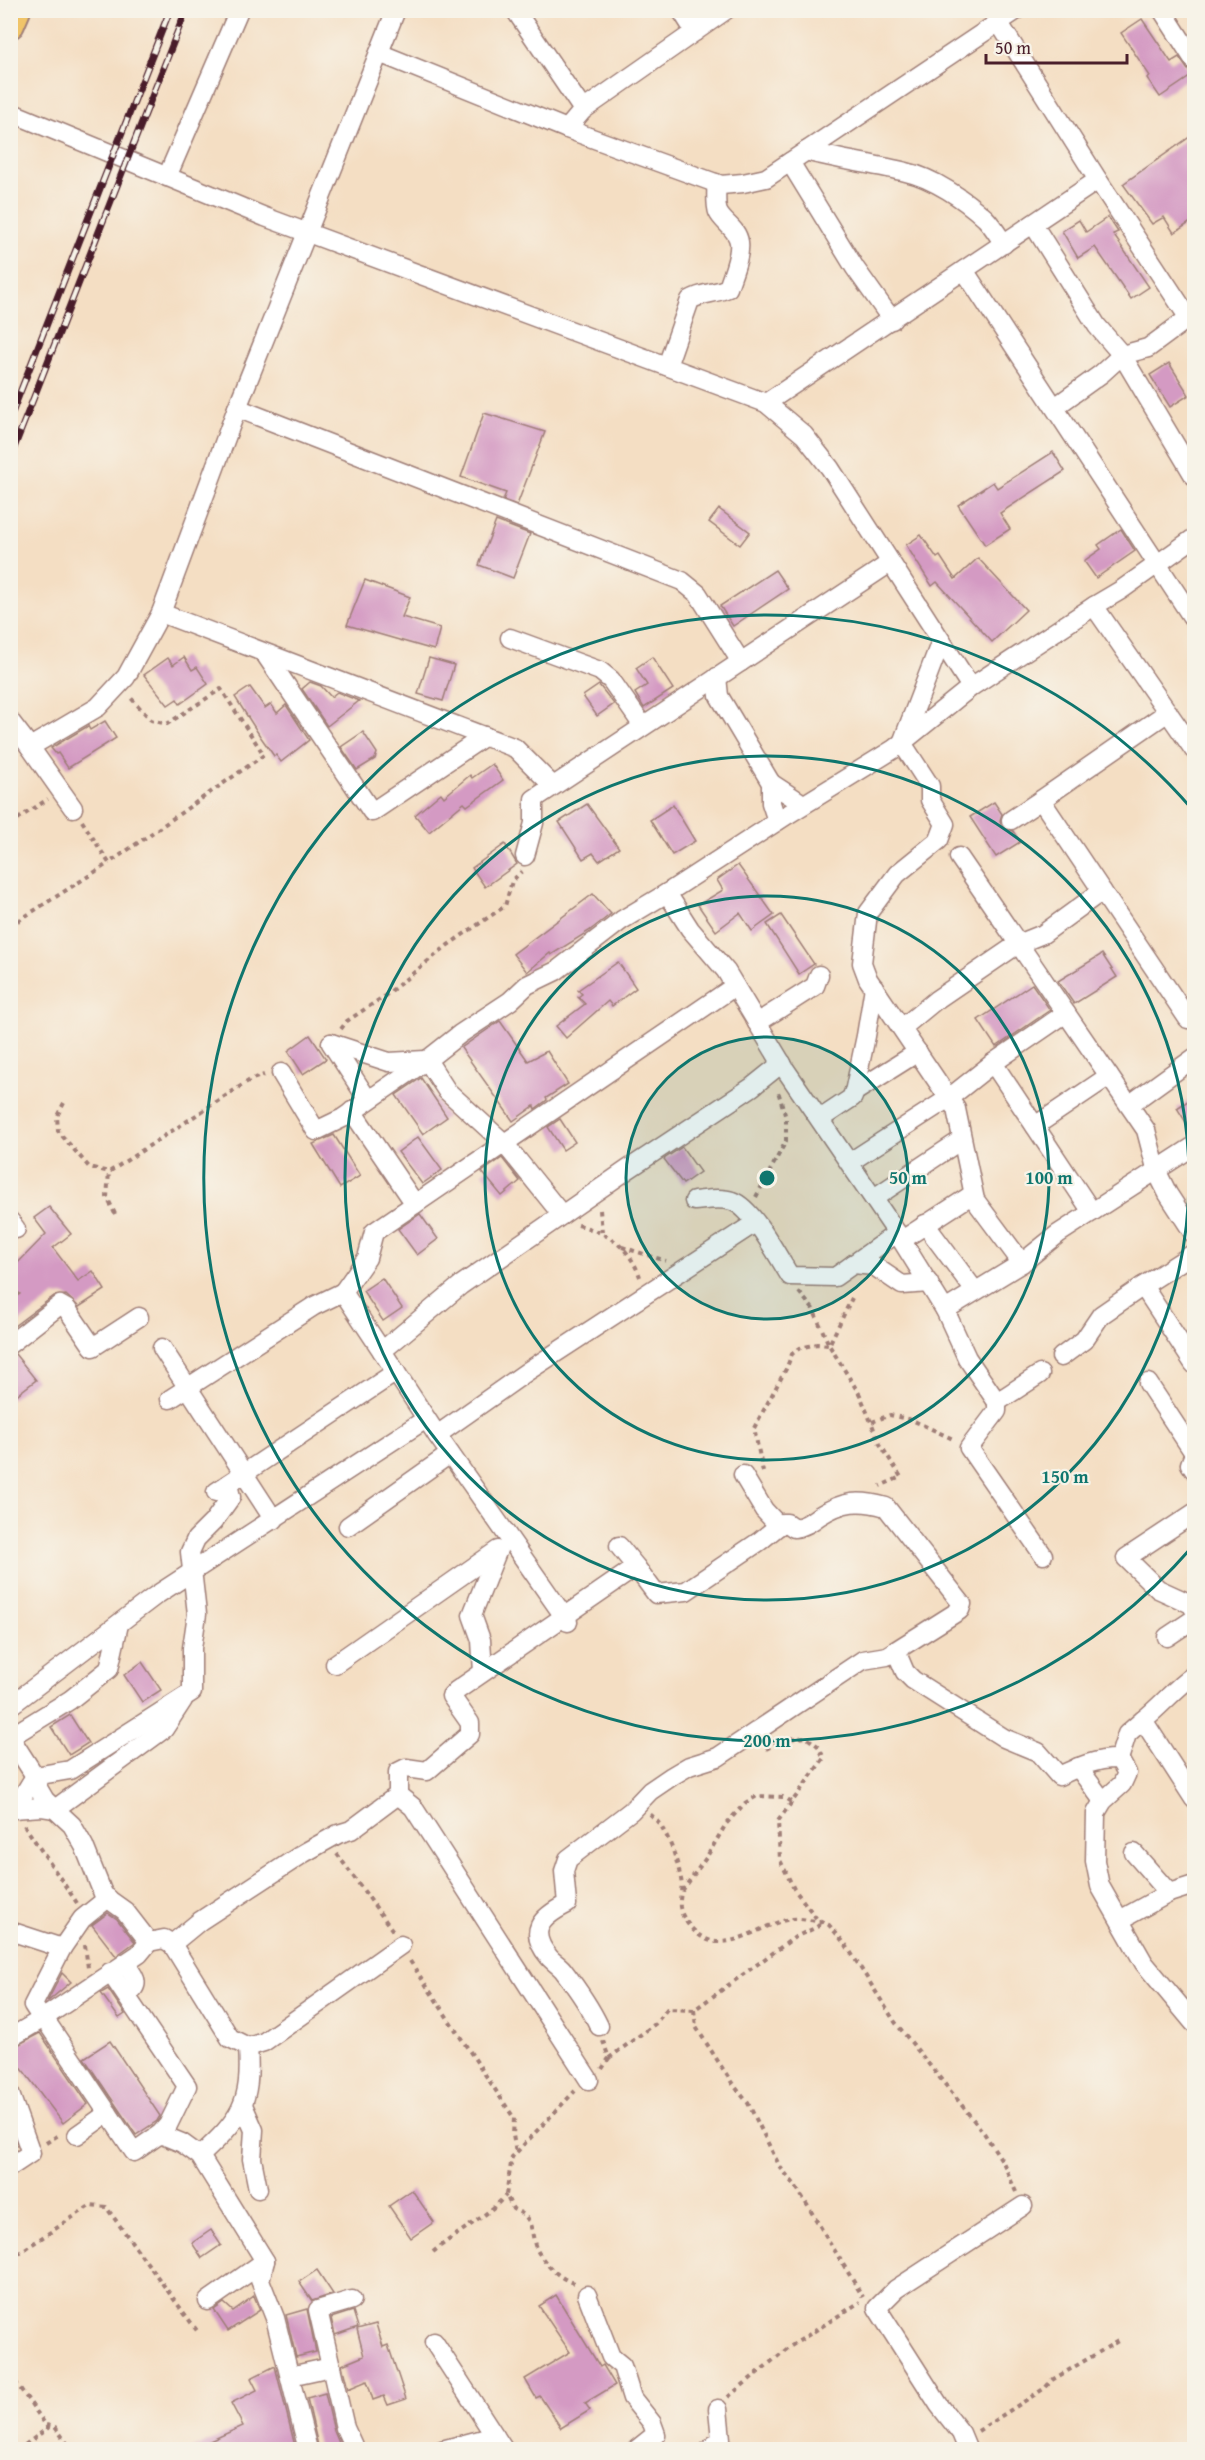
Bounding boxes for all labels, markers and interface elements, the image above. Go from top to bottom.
scale bar [986,27,1127,65]
text: 50 m [995,34,1031,61]
text: 50 m [889,1164,928,1191]
text: 100 m [1025,1164,1073,1191]
centre of rings [757,1168,777,1188]
text: 150 m [1041,1463,1089,1490]
text: 200 m [743,1727,791,1754]

